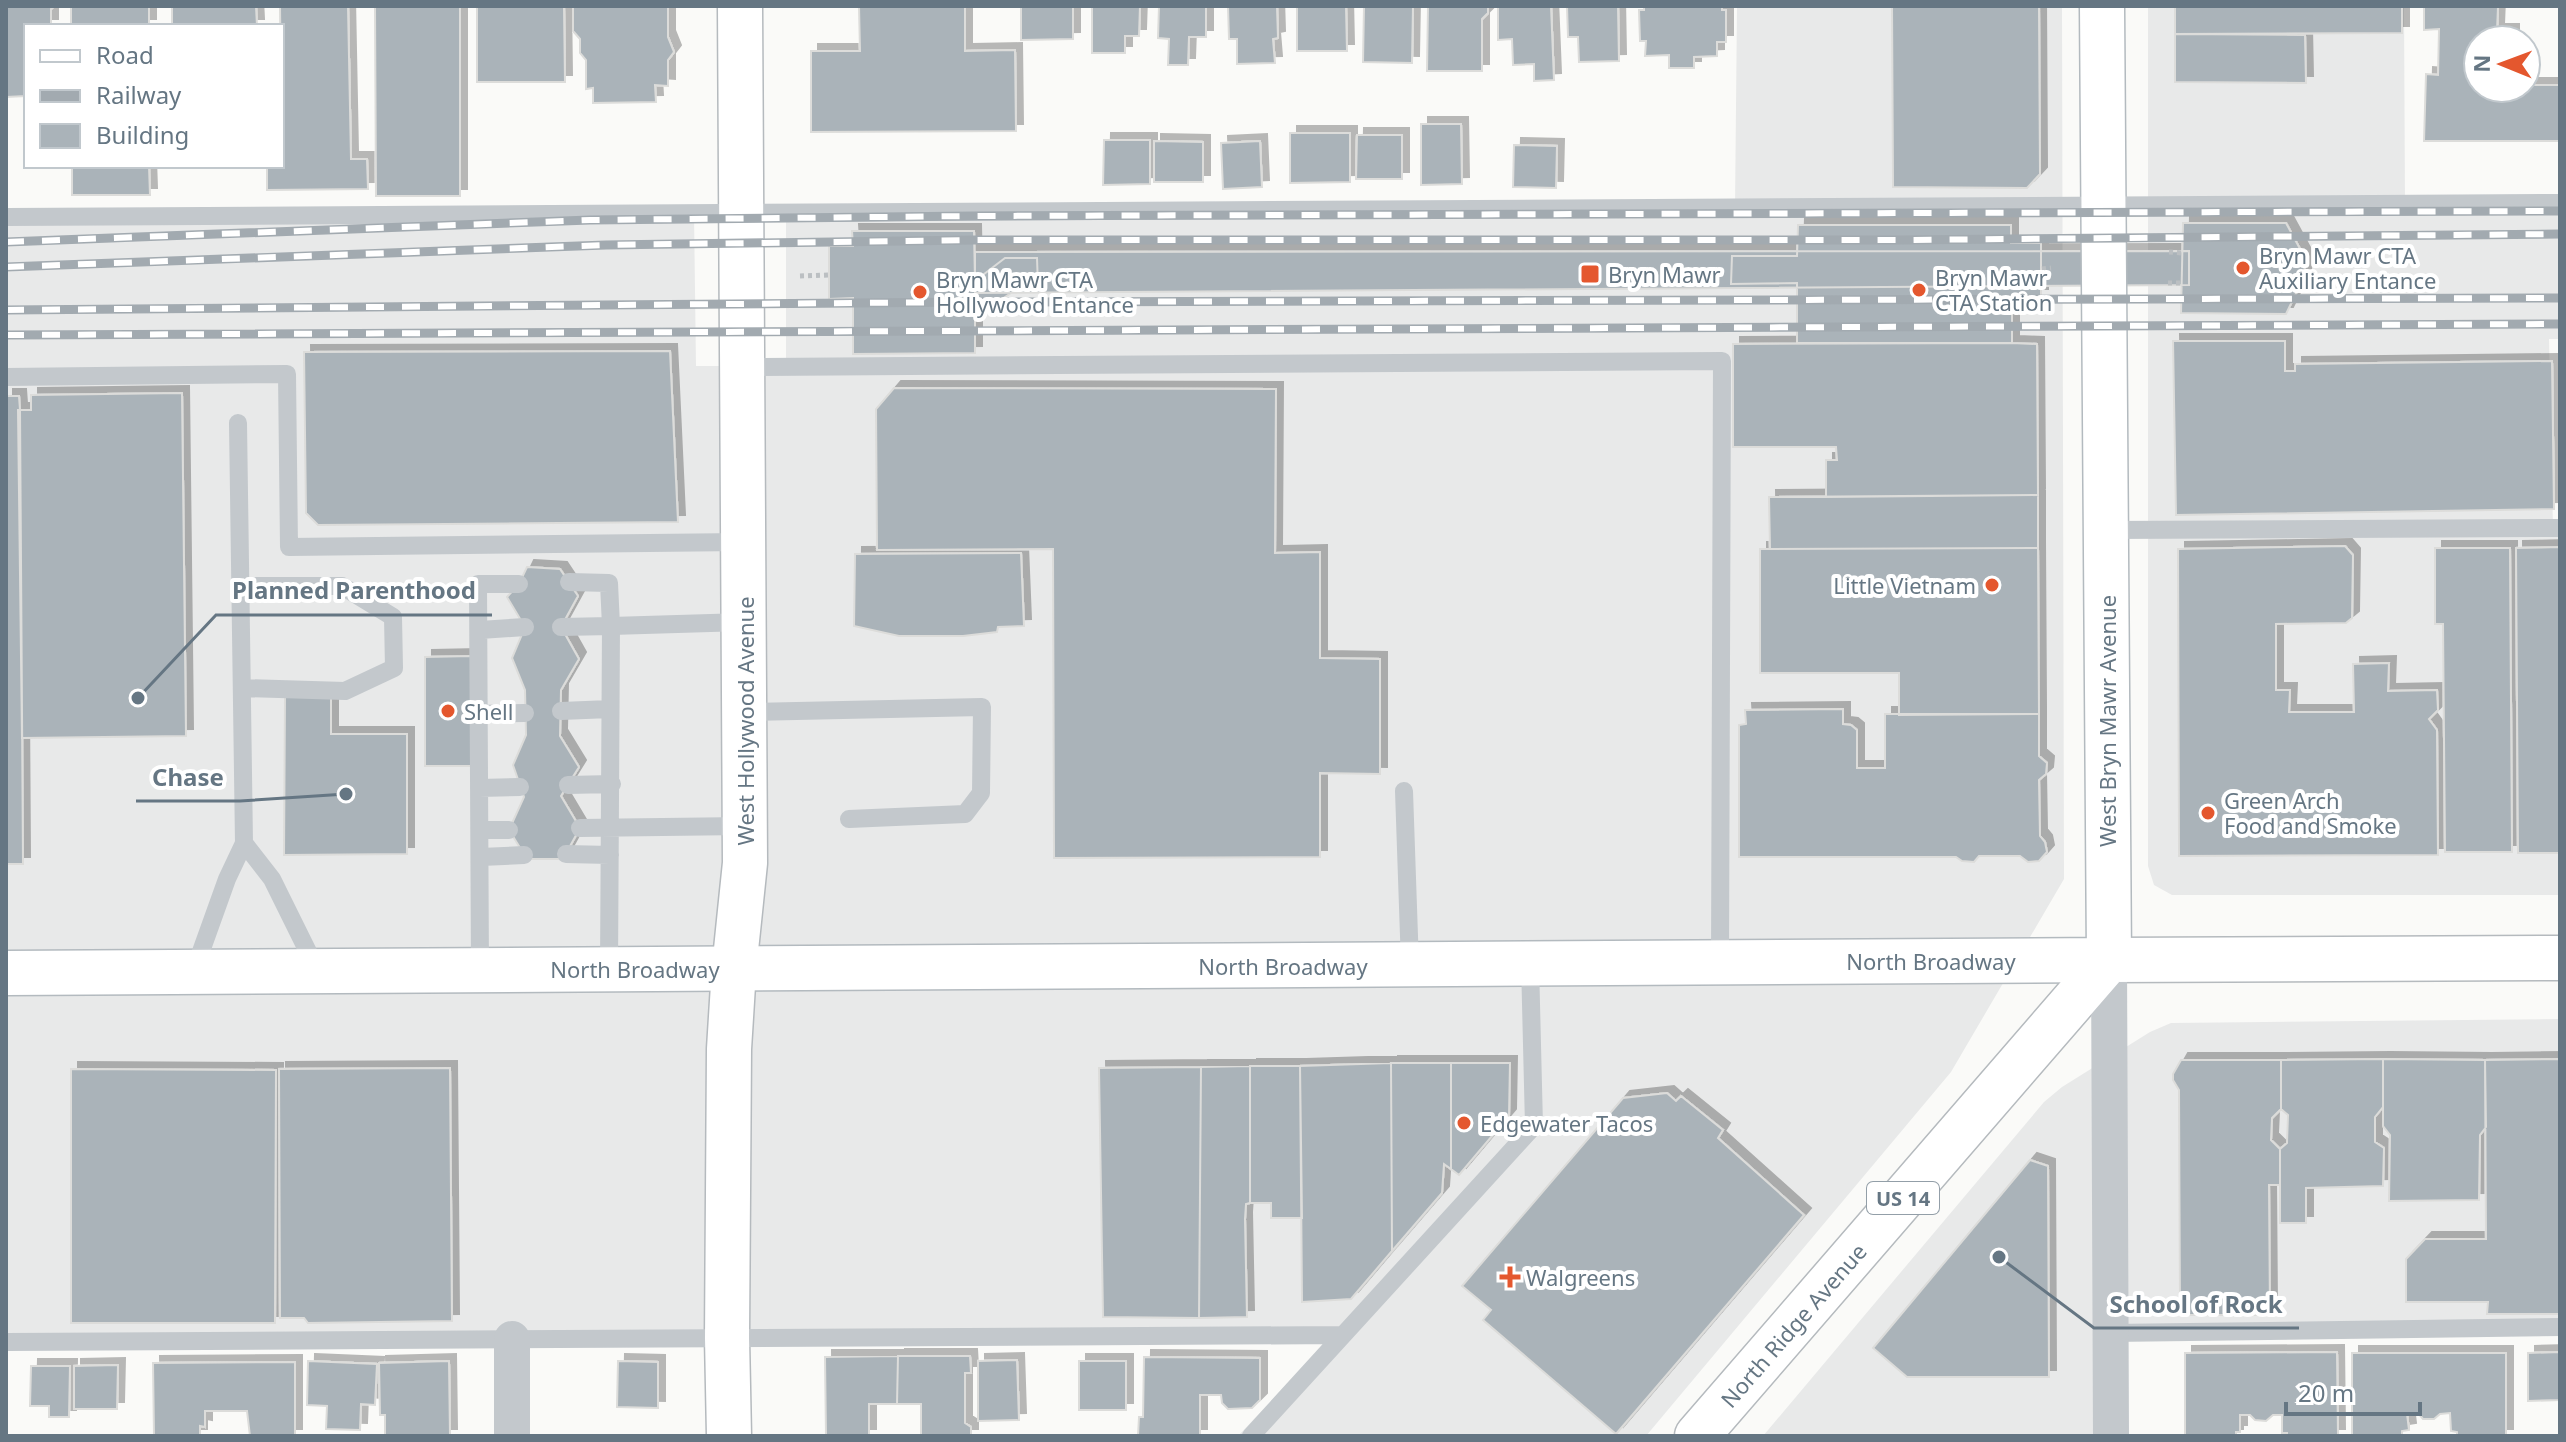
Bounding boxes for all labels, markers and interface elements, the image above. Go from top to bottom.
legend [24,24,284,168]
north arrow [2462,24,2542,104]
text: Road [96,38,154,71]
text: N [2466,54,2496,73]
text: Railway [96,78,182,111]
text: Building [96,118,189,151]
place label: Bryn Mawr CTA Auxiliary Entance [2259,240,2436,295]
place label: Bryn Mawr [1608,259,1721,289]
marker: Bryn Mawr CTA Auxiliary Entance [2234,259,2252,277]
place label: Bryn Mawr CTA Station [1935,262,2052,317]
marker: Bryn Mawr [1579,263,1601,285]
place label: Bryn Mawr CTA Hollywood Entance [936,264,1134,319]
marker: Bryn Mawr CTA Station [1910,281,1928,299]
marker: Bryn Mawr CTA Hollywood Entance [911,283,929,301]
callout: Planned Parenthood [216,567,492,615]
place label: Little Vietnam [1833,570,1976,600]
text: Planned Parenthood [232,573,476,606]
marker: Little Vietnam [1983,576,2001,594]
street label: West Bryn Mawr Avenue [2092,595,2122,847]
street label: West Hollywood Avenue [730,596,760,846]
place label: Shell [464,696,513,726]
marker: Shell [439,702,457,720]
callout: Chase [136,753,240,801]
text: Chase [152,760,224,793]
place label: Green Arch Food and Smoke [2224,785,2397,840]
marker: Green Arch Food and Smoke [2199,804,2217,822]
street label: North Broadway [1846,946,2016,976]
street label: North Broadway [1198,951,1368,981]
street label: North Broadway [550,954,720,984]
place label: Edgewater Tacos [1480,1108,1653,1138]
marker: Edgewater Tacos [1455,1114,1473,1132]
road number: US 14 [1867,1182,1939,1214]
street label: North Ridge Avenue [1713,1237,1873,1413]
place label: Walgreens [1526,1262,1635,1292]
marker: Walgreens [1501,1268,1519,1286]
callout: School of Rock [2094,1280,2299,1328]
text: School of Rock [2109,1287,2283,1320]
scale bar [2286,1366,2420,1416]
text: 20 m [2298,1376,2354,1409]

